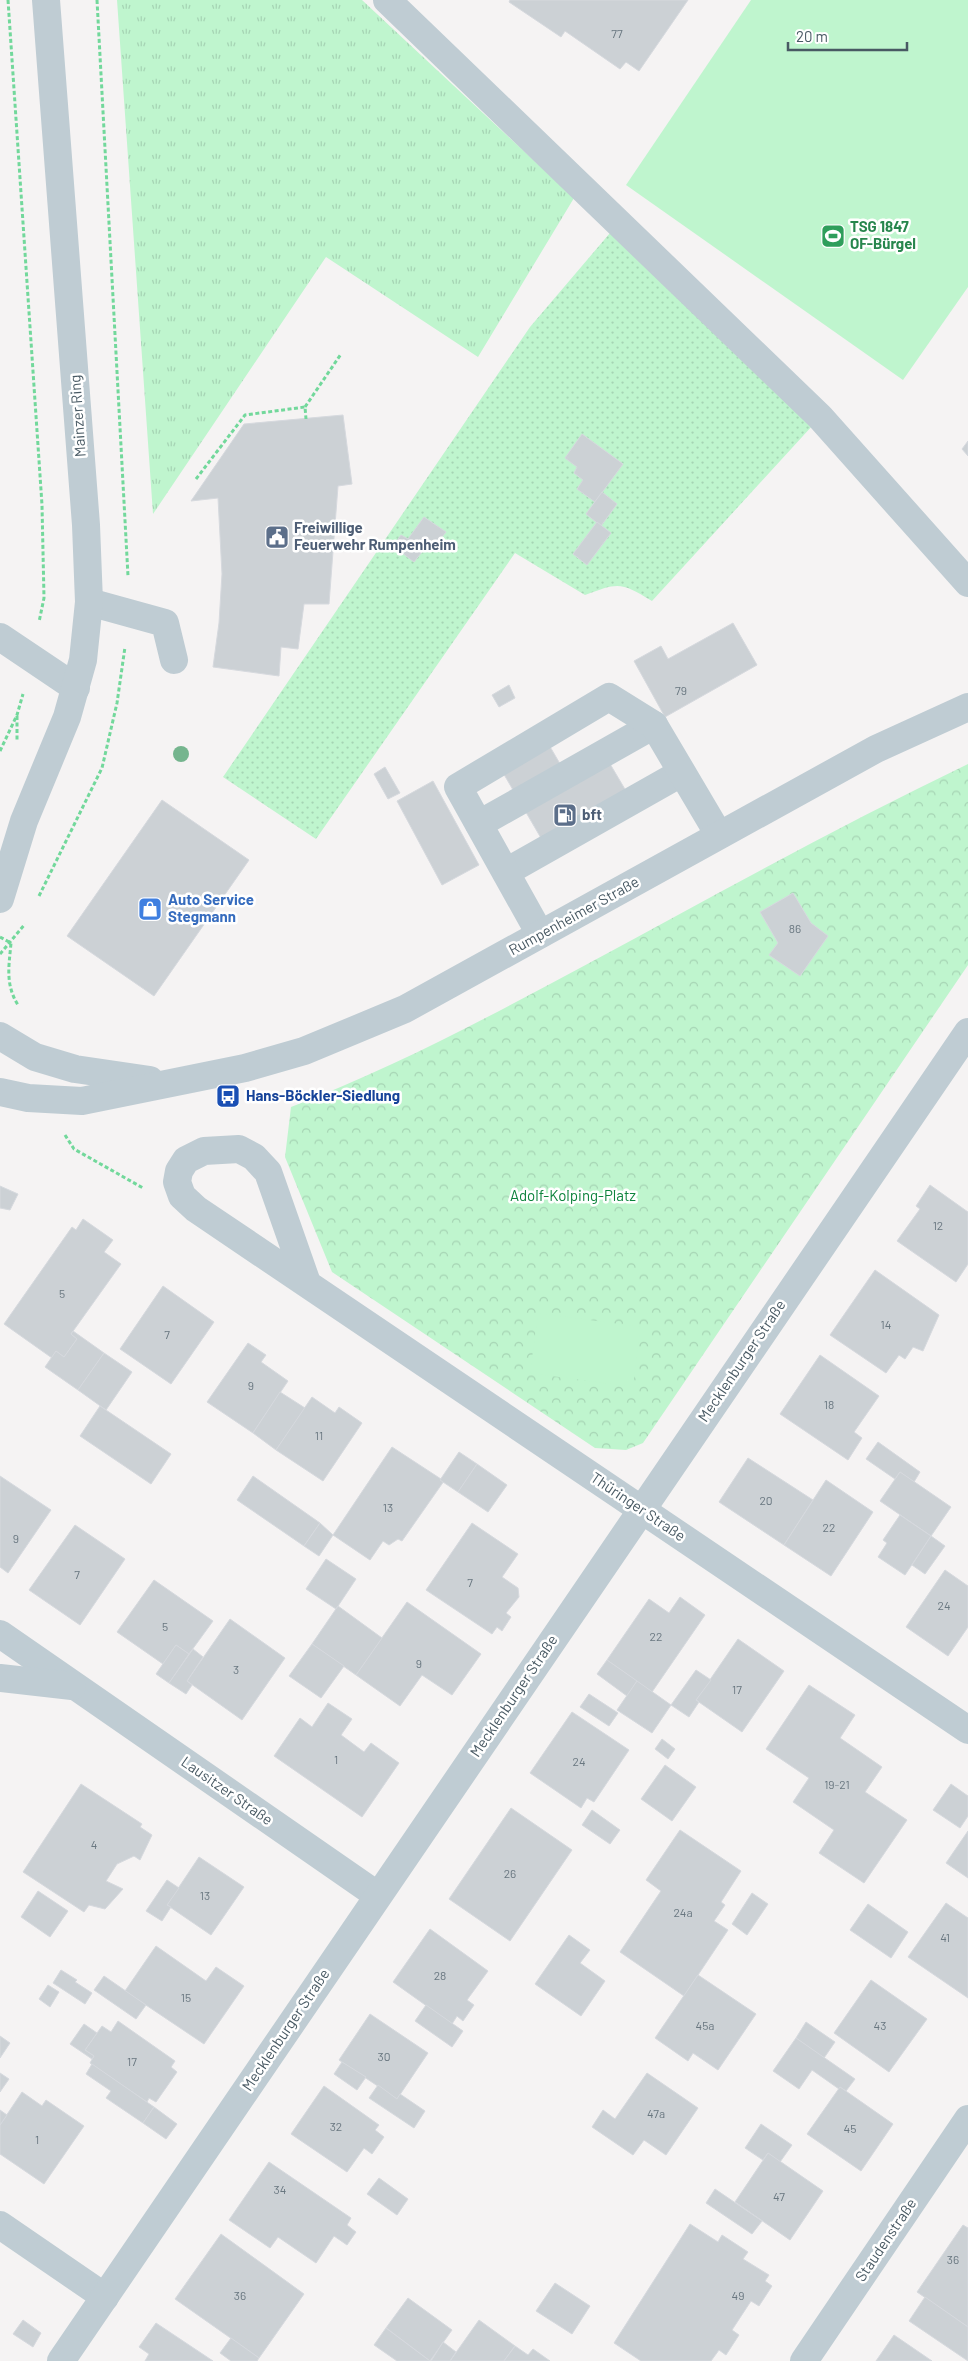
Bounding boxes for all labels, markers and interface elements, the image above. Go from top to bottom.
scale bar [788,20,907,52]
house number: 77 [611,26,623,40]
text: 20 m [796,27,828,45]
place label: TSG 1847 OF-Bürgel [850,217,916,252]
sports icon: TSG 1847 OF-Bürgel [820,223,846,249]
street label: Mainzer Ring [65,374,89,458]
place label: Freiwillige Feuerwehr Rumpenheim [294,518,456,553]
public building icon: Freiwillige Feuerwehr Rumpenheim [264,524,290,550]
house number: 79 [675,683,687,697]
fuel station icon: bft [552,802,578,828]
place label: bft [582,805,602,823]
street label: Rumpenheimer Straße [505,872,642,958]
place label: Auto Service Stegmann [168,890,254,925]
shop icon: Auto Service Stegmann [137,896,163,922]
house number: 86 [789,921,801,935]
bus stop icon: Hans-Böckler-Siedlung [215,1083,241,1109]
place label: Hans-Böckler-Siedlung [246,1086,400,1104]
park label: Adolf-Kolping-Platz [510,1186,636,1204]
house number: 12 [933,1218,943,1232]
house number: 5 [59,1286,65,1300]
street label: Mecklenburger Straße [694,1296,789,1425]
house number: 14 [881,1317,891,1331]
house number: 7 [164,1327,170,1341]
house number: 9 [248,1378,254,1392]
house number: 18 [824,1397,834,1411]
house number: 11 [315,1428,323,1442]
street label: Thüringer Straße [588,1468,689,1544]
house number: 20 [759,1493,773,1507]
house number: 13 [383,1500,393,1514]
house number: 22 [823,1520,835,1534]
house number: 9 [13,1531,19,1545]
house number: 7 [74,1567,80,1581]
house number: 7 [467,1575,473,1589]
house number: 24 [937,1598,951,1612]
house number: 5 [162,1619,168,1633]
house number: 22 [650,1629,662,1643]
street label: Mecklenburger Straße [466,1631,561,1760]
house number: 9 [416,1656,422,1670]
house number: 3 [233,1662,239,1676]
house number: 17 [732,1682,742,1696]
street label: Lausitzer Straße [178,1752,277,1828]
house number: 1 [334,1752,338,1766]
house number: 24 [572,1754,586,1768]
house number: 19-21 [824,1777,850,1791]
house number: 4 [91,1837,97,1851]
house number: 26 [504,1866,516,1880]
house number: 13 [200,1888,210,1902]
house number: 24a [673,1905,693,1919]
house number: 41 [940,1930,950,1944]
street label: Mecklenburger Straße [238,1965,333,2094]
house number: 28 [434,1968,446,1982]
house number: 15 [181,1990,191,2004]
house number: 45a [696,2018,714,2032]
house number: 43 [874,2018,886,2032]
house number: 30 [378,2049,390,2063]
house number: 17 [127,2054,137,2068]
house number: 47a [647,2106,665,2120]
house number: 32 [330,2119,342,2133]
house number: 45 [844,2121,856,2135]
house number: 1 [35,2132,39,2146]
house number: 34 [274,2182,286,2196]
house number: 47 [773,2189,785,2203]
street label: Staudenstraße [851,2194,920,2284]
house number: 36 [947,2252,959,2266]
house number: 36 [234,2288,246,2302]
house number: 49 [732,2288,744,2302]

